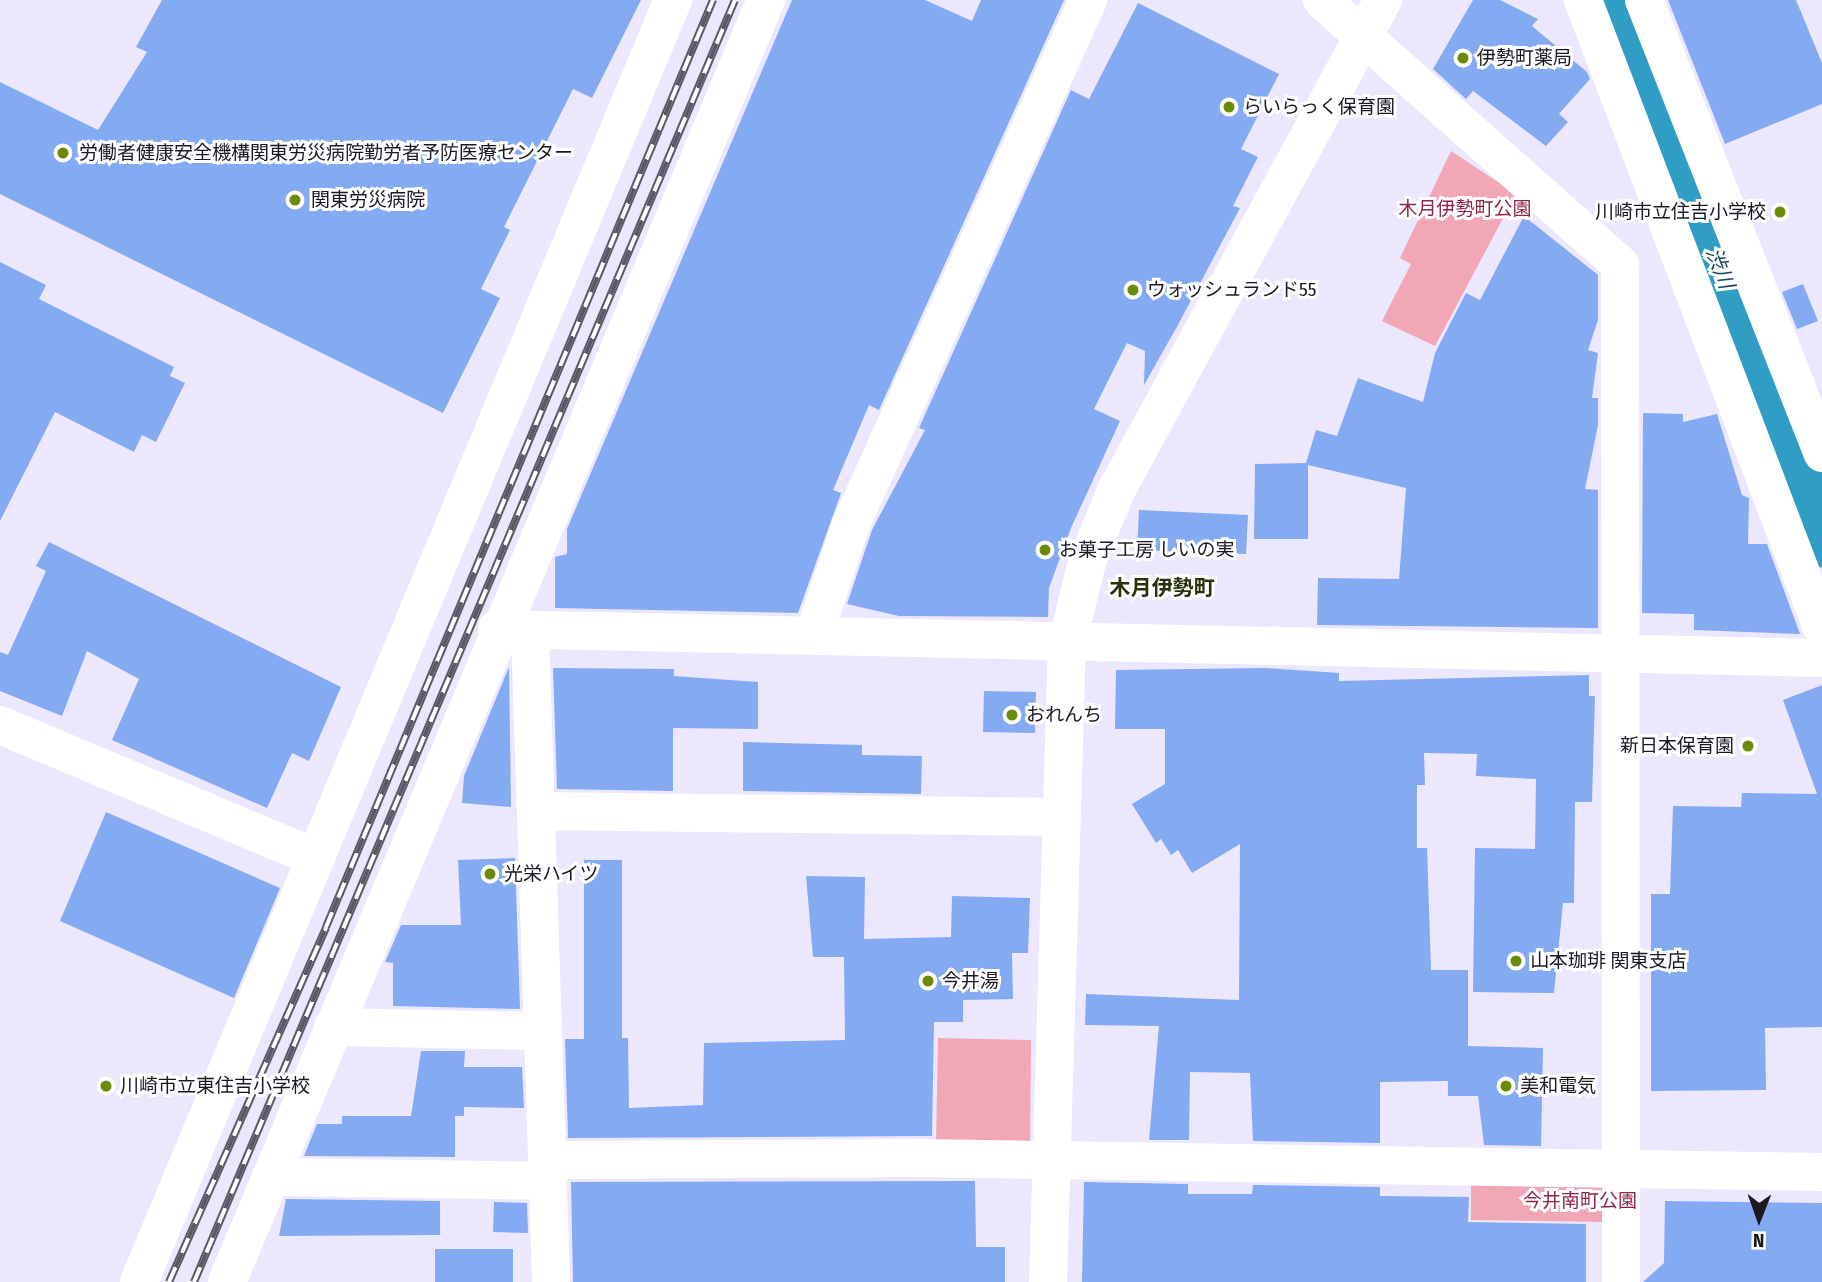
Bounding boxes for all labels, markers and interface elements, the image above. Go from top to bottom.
place label: 伊勢町薬局 [1477,47,1572,69]
marker: 伊勢町薬局 [1455,50,1471,66]
place label: らいらっく保育園 [1243,96,1395,118]
marker: らいらっく保育園 [1221,99,1237,115]
place label: 労働者健康安全機構関東労災病院勤労者予防医療センター [79,142,573,164]
marker: 労働者健康安全機構関東労災病院勤労者予防医療センター [53,143,73,163]
place label: 関東労災病院 [311,189,425,211]
marker: 関東労災病院 [285,190,305,210]
park label: 木月伊勢町公園 [1399,198,1531,220]
place label: 川崎市立住吉小学校 [1595,201,1766,223]
marker: 川崎市立住吉小学校 [1772,204,1788,220]
water label: 渋川 [1701,244,1739,292]
place label: ウォッシュランド55 [1147,279,1316,301]
marker: ウォッシュランド55 [1125,282,1141,298]
place label: お菓子工房 しいの実 [1059,539,1234,561]
marker: お菓子工房 しいの実 [1037,542,1053,558]
district label: 木月伊勢町 [1110,575,1214,601]
place label: おれんち [1026,704,1102,726]
marker: おれんち [1004,707,1020,723]
place label: 新日本保育園 [1620,735,1734,757]
marker: 新日本保育園 [1740,738,1756,754]
place label: 光栄ハイツ [504,863,599,885]
marker: 光栄ハイツ [482,866,498,882]
place label: 山本珈琲 関東支店 [1530,950,1686,972]
marker: 山本珈琲 関東支店 [1508,953,1524,969]
place label: 今井湯 [942,970,999,992]
marker: 今井湯 [920,973,936,989]
place label: 川崎市立東住吉小学校 [120,1075,310,1097]
place label: 美和電気 [1520,1075,1596,1097]
marker: 川崎市立東住吉小学校 [98,1078,114,1094]
marker: 美和電気 [1498,1078,1514,1094]
north arrow [1724,1184,1794,1254]
park label: 今井南町公園 [1523,1190,1637,1212]
text: N [1753,1229,1765,1252]

